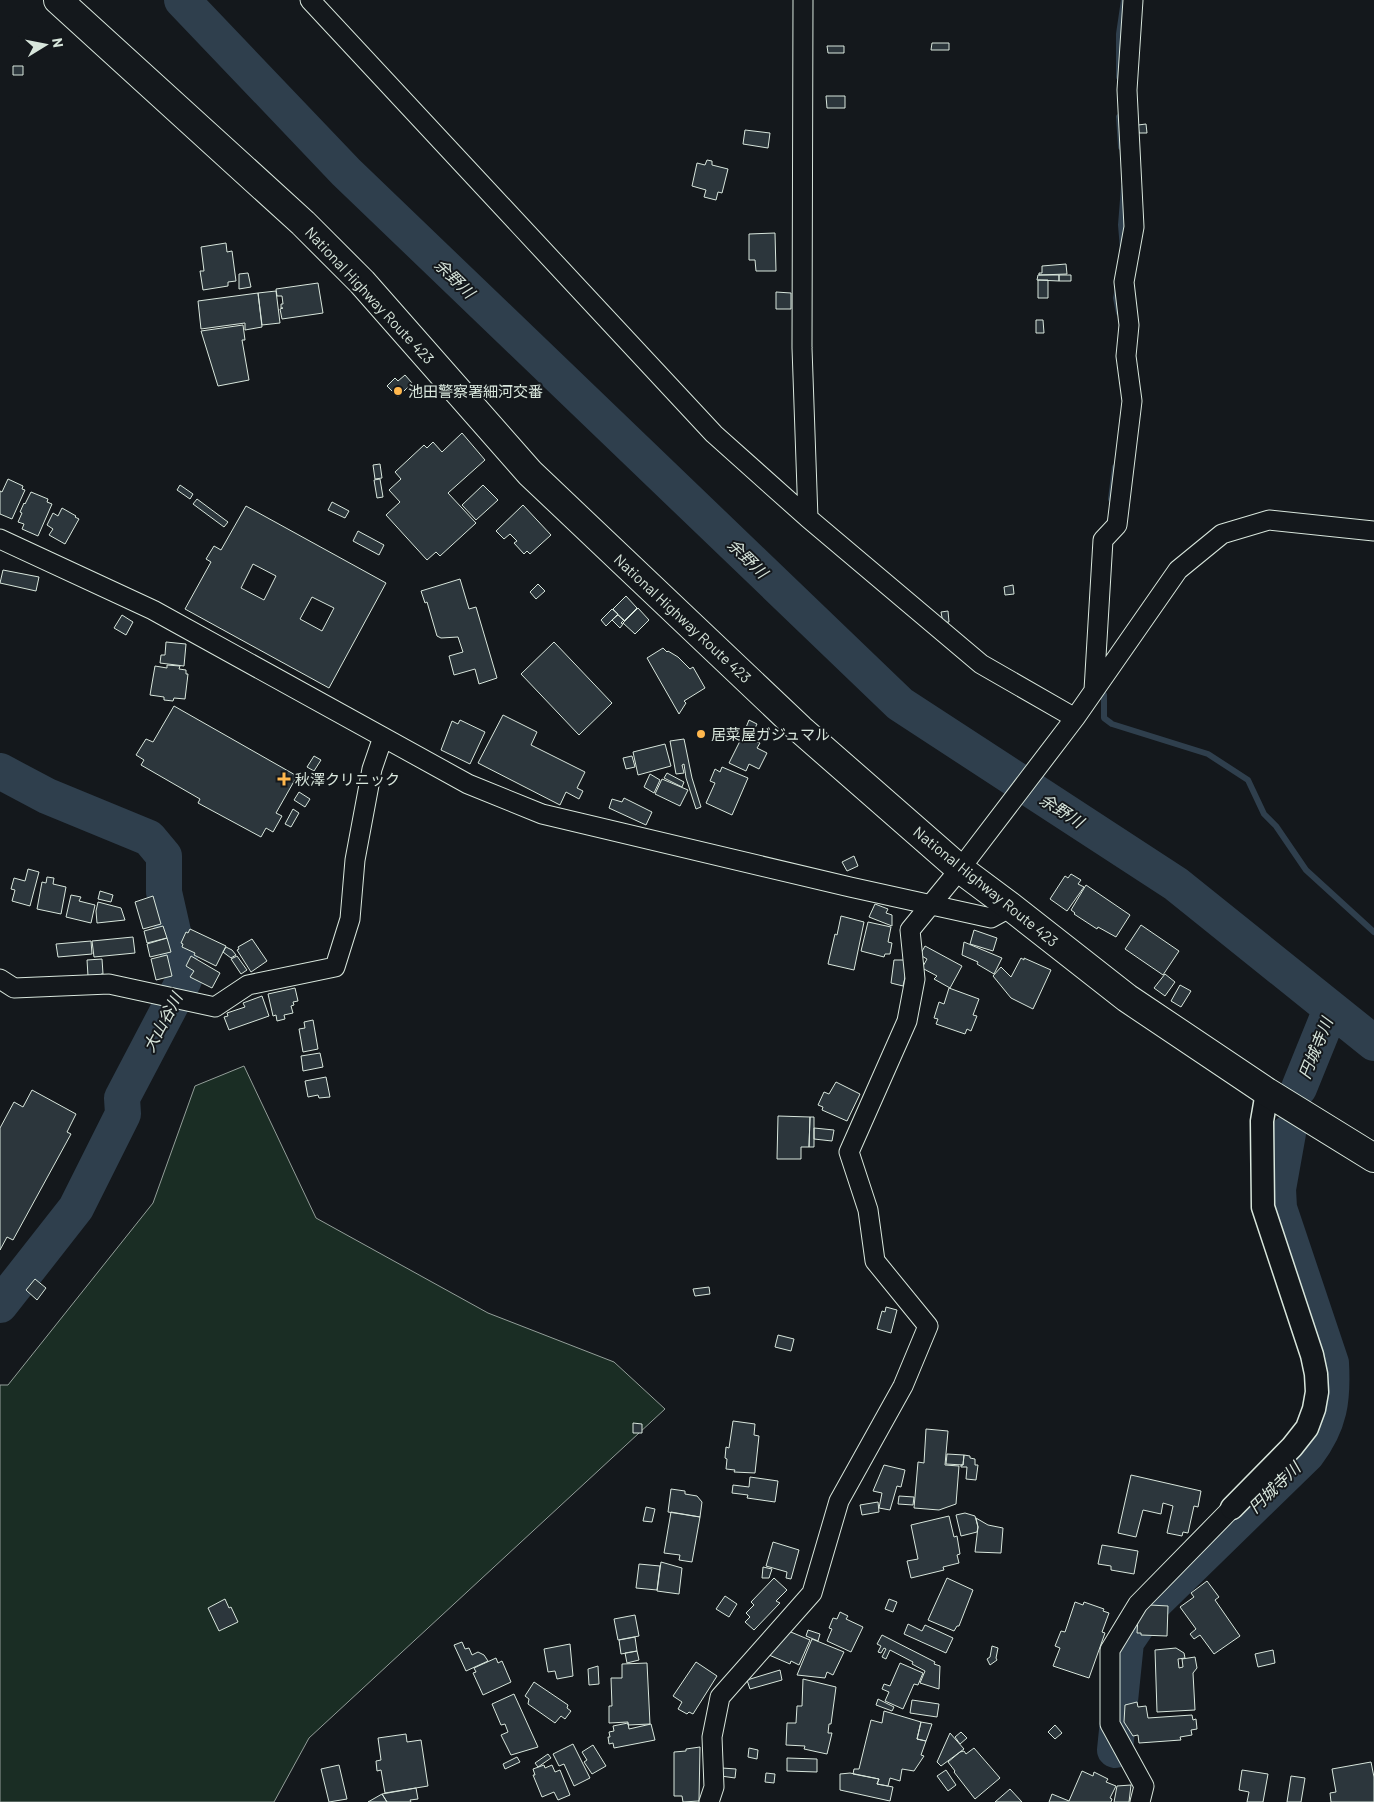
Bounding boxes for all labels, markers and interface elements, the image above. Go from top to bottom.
north arrow [20,20,70,70]
text: N [49,37,67,49]
street label: National Highway Route 423 [302,223,438,367]
water label: 余野川 [431,254,480,303]
place label: 池田警察署細河交番 [408,382,543,400]
marker: 池田警察署細河交番 [392,385,404,397]
water label: 余野川 [724,534,773,583]
street label: National Highway Route 423 [611,550,755,686]
place label: 居菜屋ガジュマル [711,725,830,743]
marker: 居菜屋ガジュマル [695,728,707,740]
place label: 秋澤クリニック [295,770,400,788]
marker: 秋澤クリニック [277,772,291,786]
water label: 余野川 [1037,789,1089,832]
street label: National Highway Route 423 [910,822,1062,950]
water label: 大山谷川 [139,988,186,1055]
water label: 円城寺川 [1294,1013,1337,1081]
water label: 円城寺川 [1244,1457,1305,1516]

